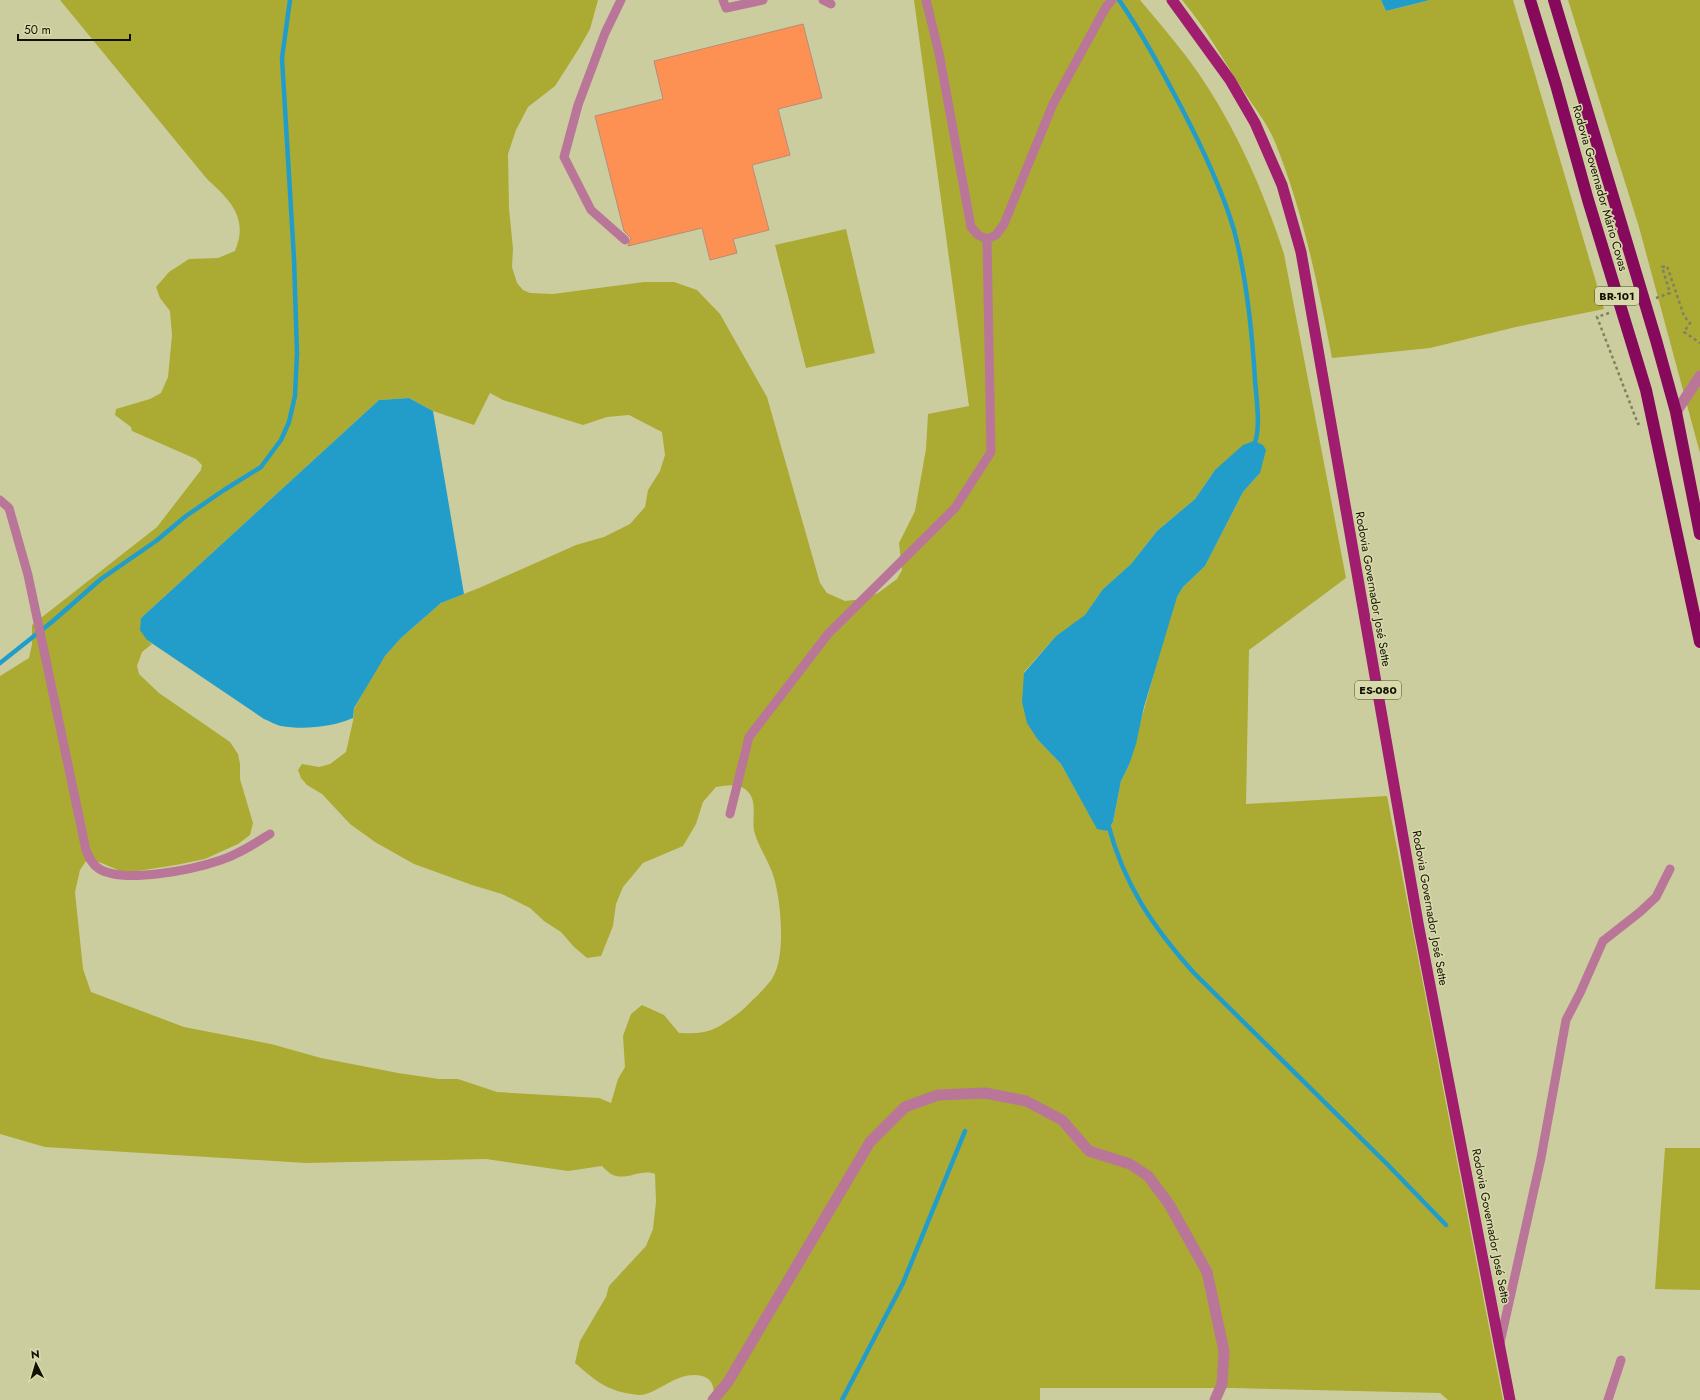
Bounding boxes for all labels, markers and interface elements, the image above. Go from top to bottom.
scale bar [18,16,130,42]
text: 50 m [24,21,51,39]
street label: Rodovia Governador Mário Covas [1568,103,1632,273]
road number: BR-101 [1595,287,1639,305]
street label: Rodovia Governador José Sette [1350,510,1396,668]
road number: ES-080 [1355,681,1401,699]
street label: Rodovia Governador José Sette [1407,829,1453,987]
street label: Rodovia Governador José Sette [1467,1147,1515,1305]
north arrow [16,1344,56,1384]
text: N [30,1346,40,1362]

